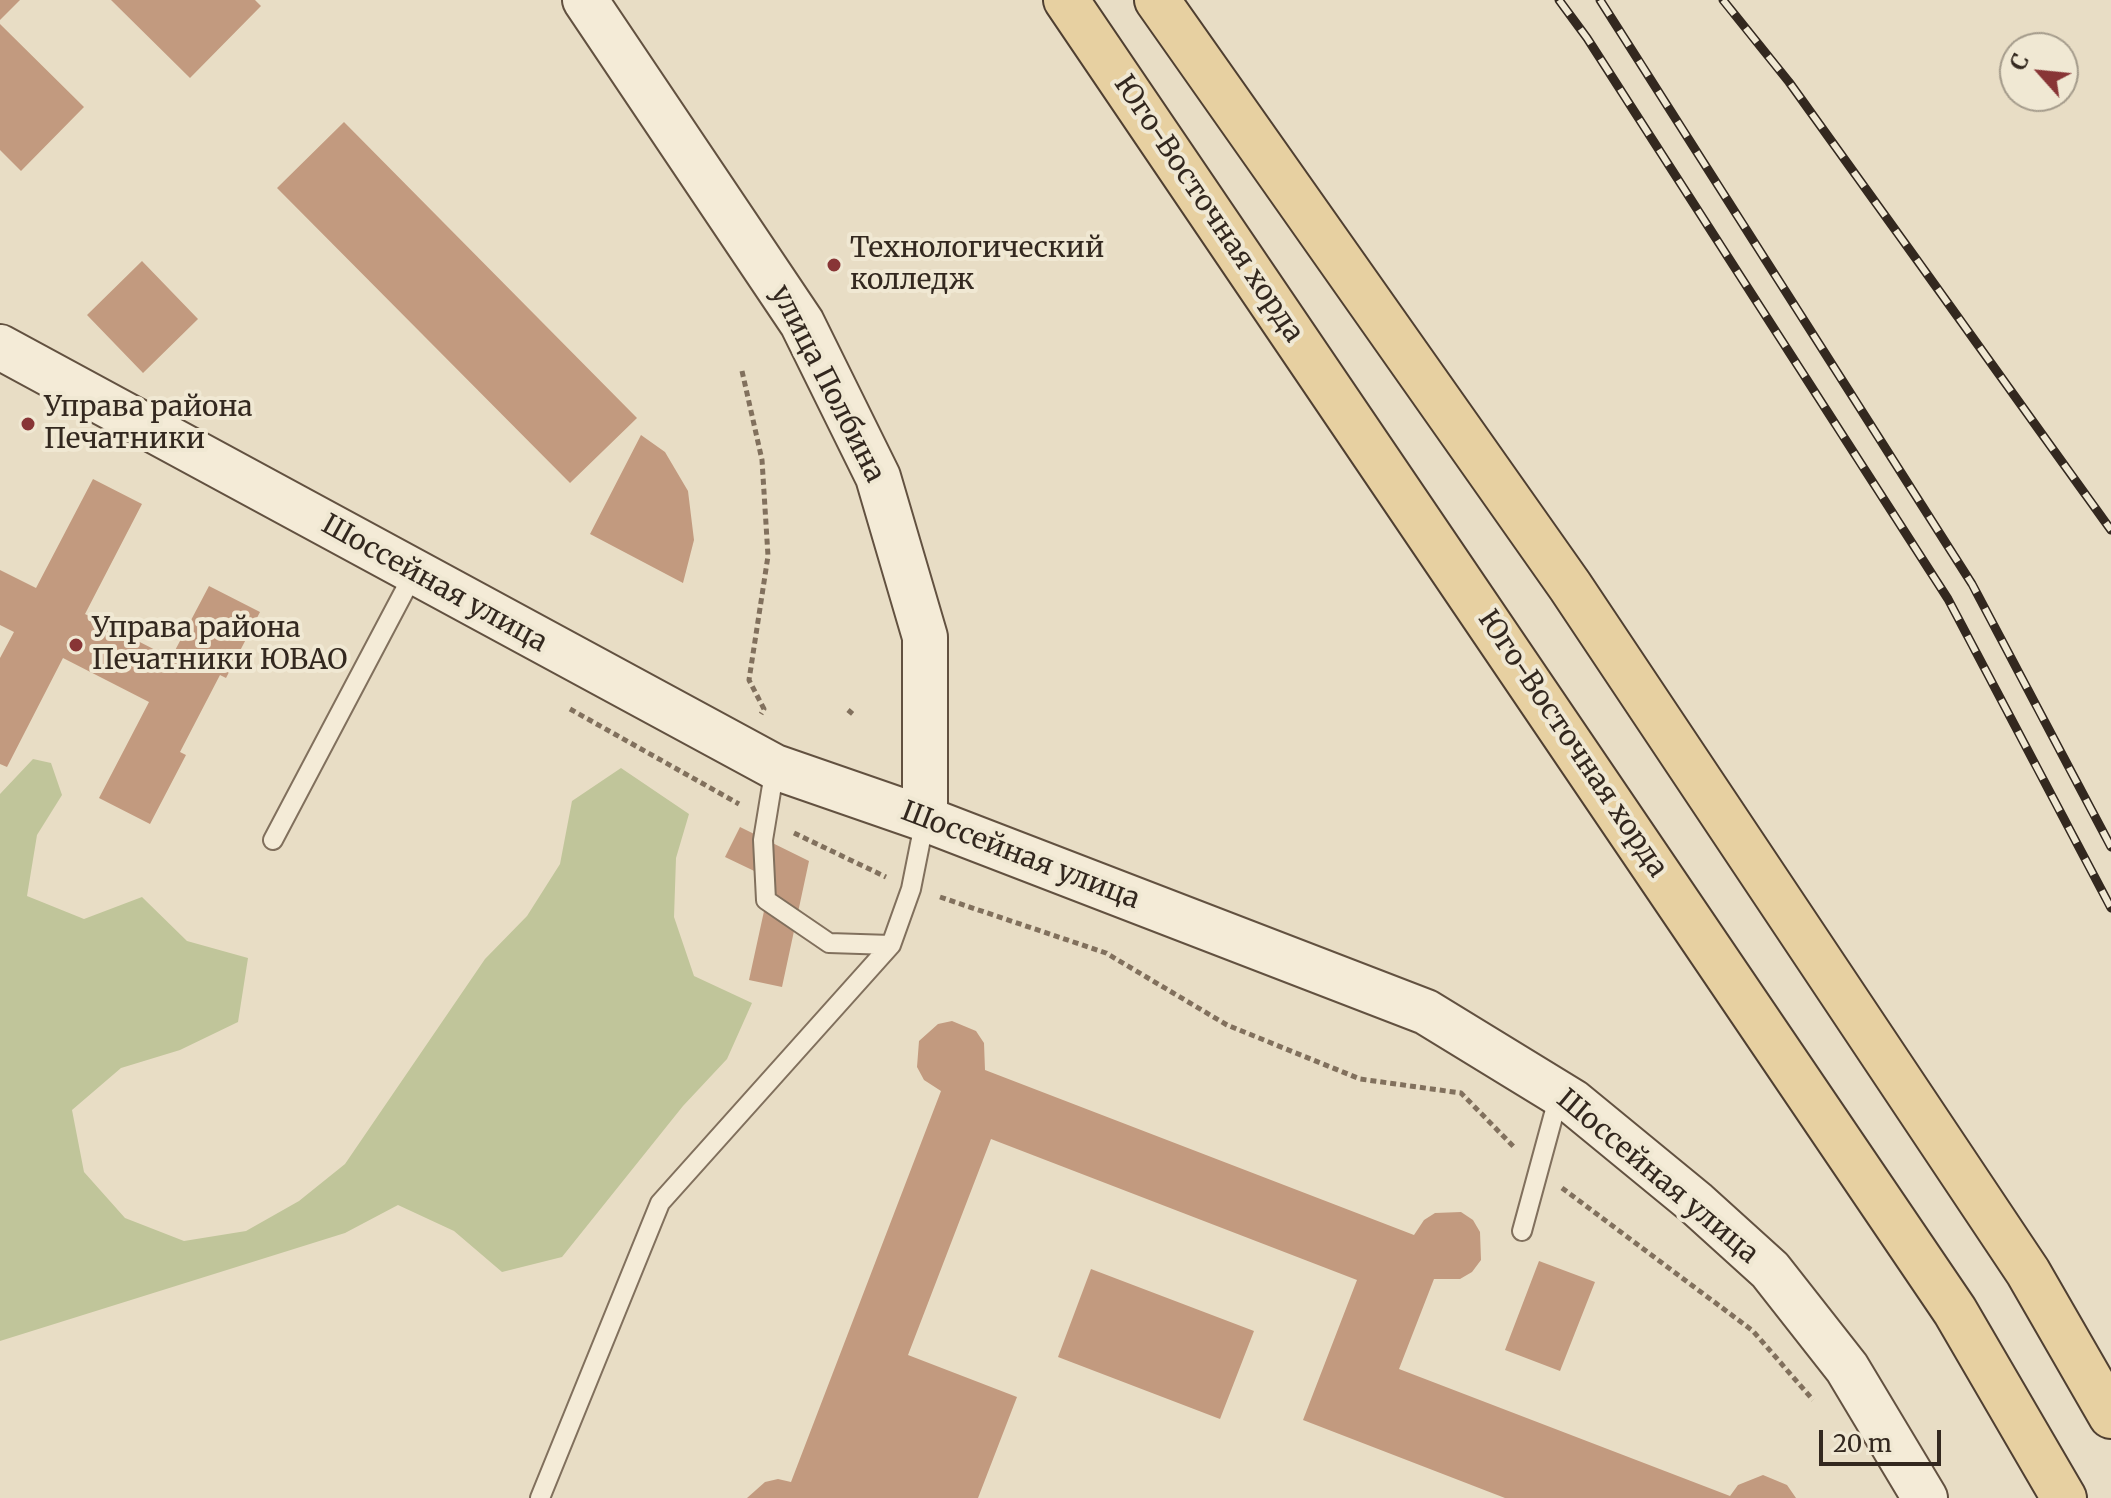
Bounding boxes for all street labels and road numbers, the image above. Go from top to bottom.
street label: Юго-Восточная хорда [1106,69,1310,349]
street label: улица Полбина [763,280,891,488]
street label: Шоссейная улица [315,508,553,660]
street label: Юго-Восточная хорда [1470,604,1674,884]
street label: Шоссейная улица [896,795,1144,917]
street label: Шоссейная улица [1549,1083,1765,1271]

